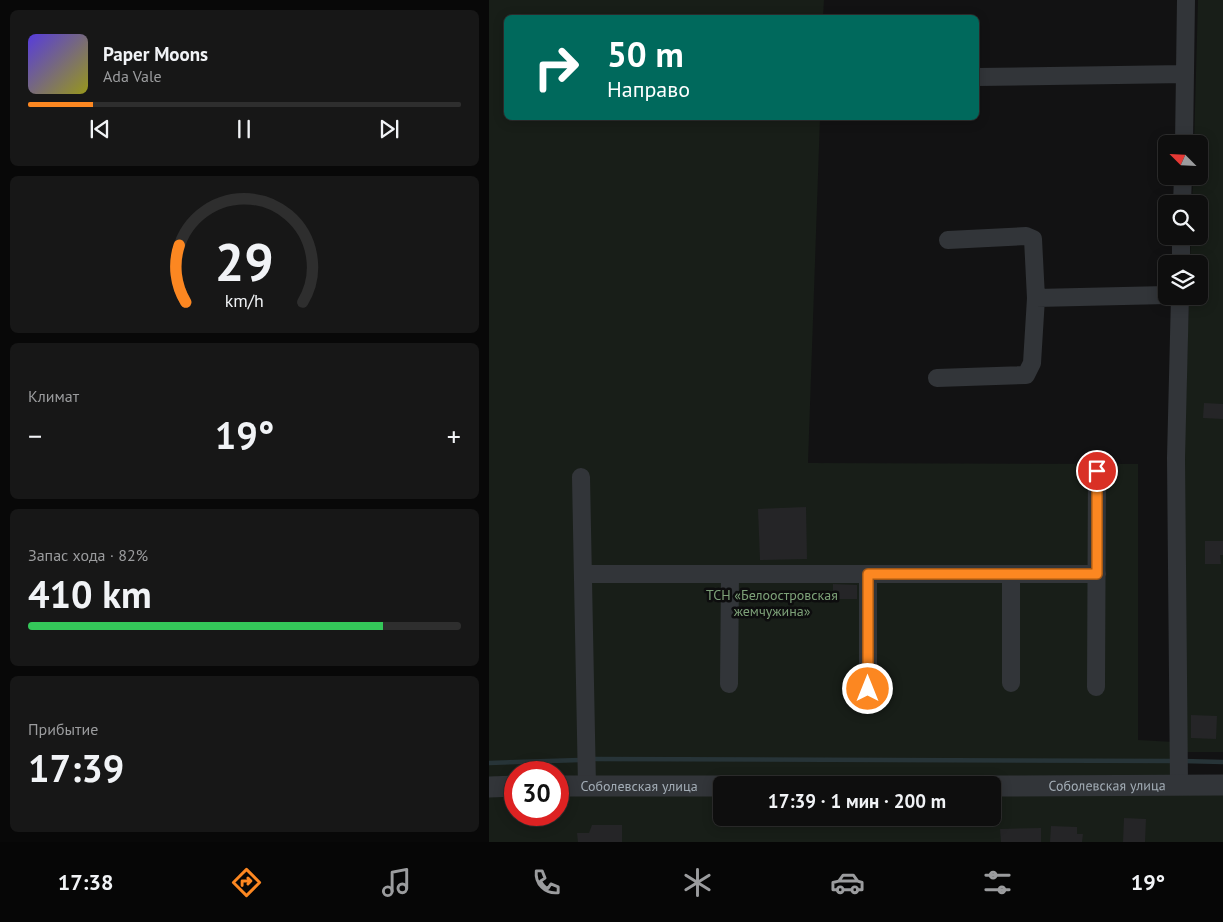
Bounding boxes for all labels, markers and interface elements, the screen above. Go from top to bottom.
text: 50 m [607,31,684,77]
icon: right [524,35,589,100]
text: Paper Moons [103,42,208,66]
text: Ada Vale [103,66,162,86]
text: Направо [607,75,690,103]
icon: previous [86,115,114,143]
icon: pause [230,115,258,143]
icon: next [375,115,403,143]
north arrow [1158,135,1208,185]
map controls [1158,135,1208,305]
button: search [1158,195,1208,245]
text: 29 [215,228,274,295]
button: layers [1158,255,1208,305]
text: km/h [225,289,264,312]
text: Климат [28,386,79,406]
text: 19° [215,410,274,459]
text: − [28,417,42,454]
text: + [447,417,461,454]
pin [1076,450,1118,492]
icon: arrive [1083,457,1111,485]
text: Запас хода · 82% [28,545,148,565]
text: 410 km [28,569,152,618]
park label: ТСН «Белоостровская жемчужина» [706,586,838,620]
position arrow [841,662,893,714]
text: Прибытие [28,719,98,739]
text: 17:39 [28,743,124,792]
speed limit sign: 30 [504,761,569,826]
street label: Соболевская улица [1048,776,1166,795]
street label: Соболевская улица [580,777,698,795]
text: 17:39 · 1 мин · 200 m [768,789,946,813]
icon: directions [229,865,264,900]
icon: music [379,865,414,900]
icon: phone [529,865,564,900]
icon: climate [680,865,715,900]
icon: car [830,865,865,900]
icon: filters [980,865,1015,900]
text: 17:38 [58,868,113,896]
text: 19° [1131,868,1165,896]

